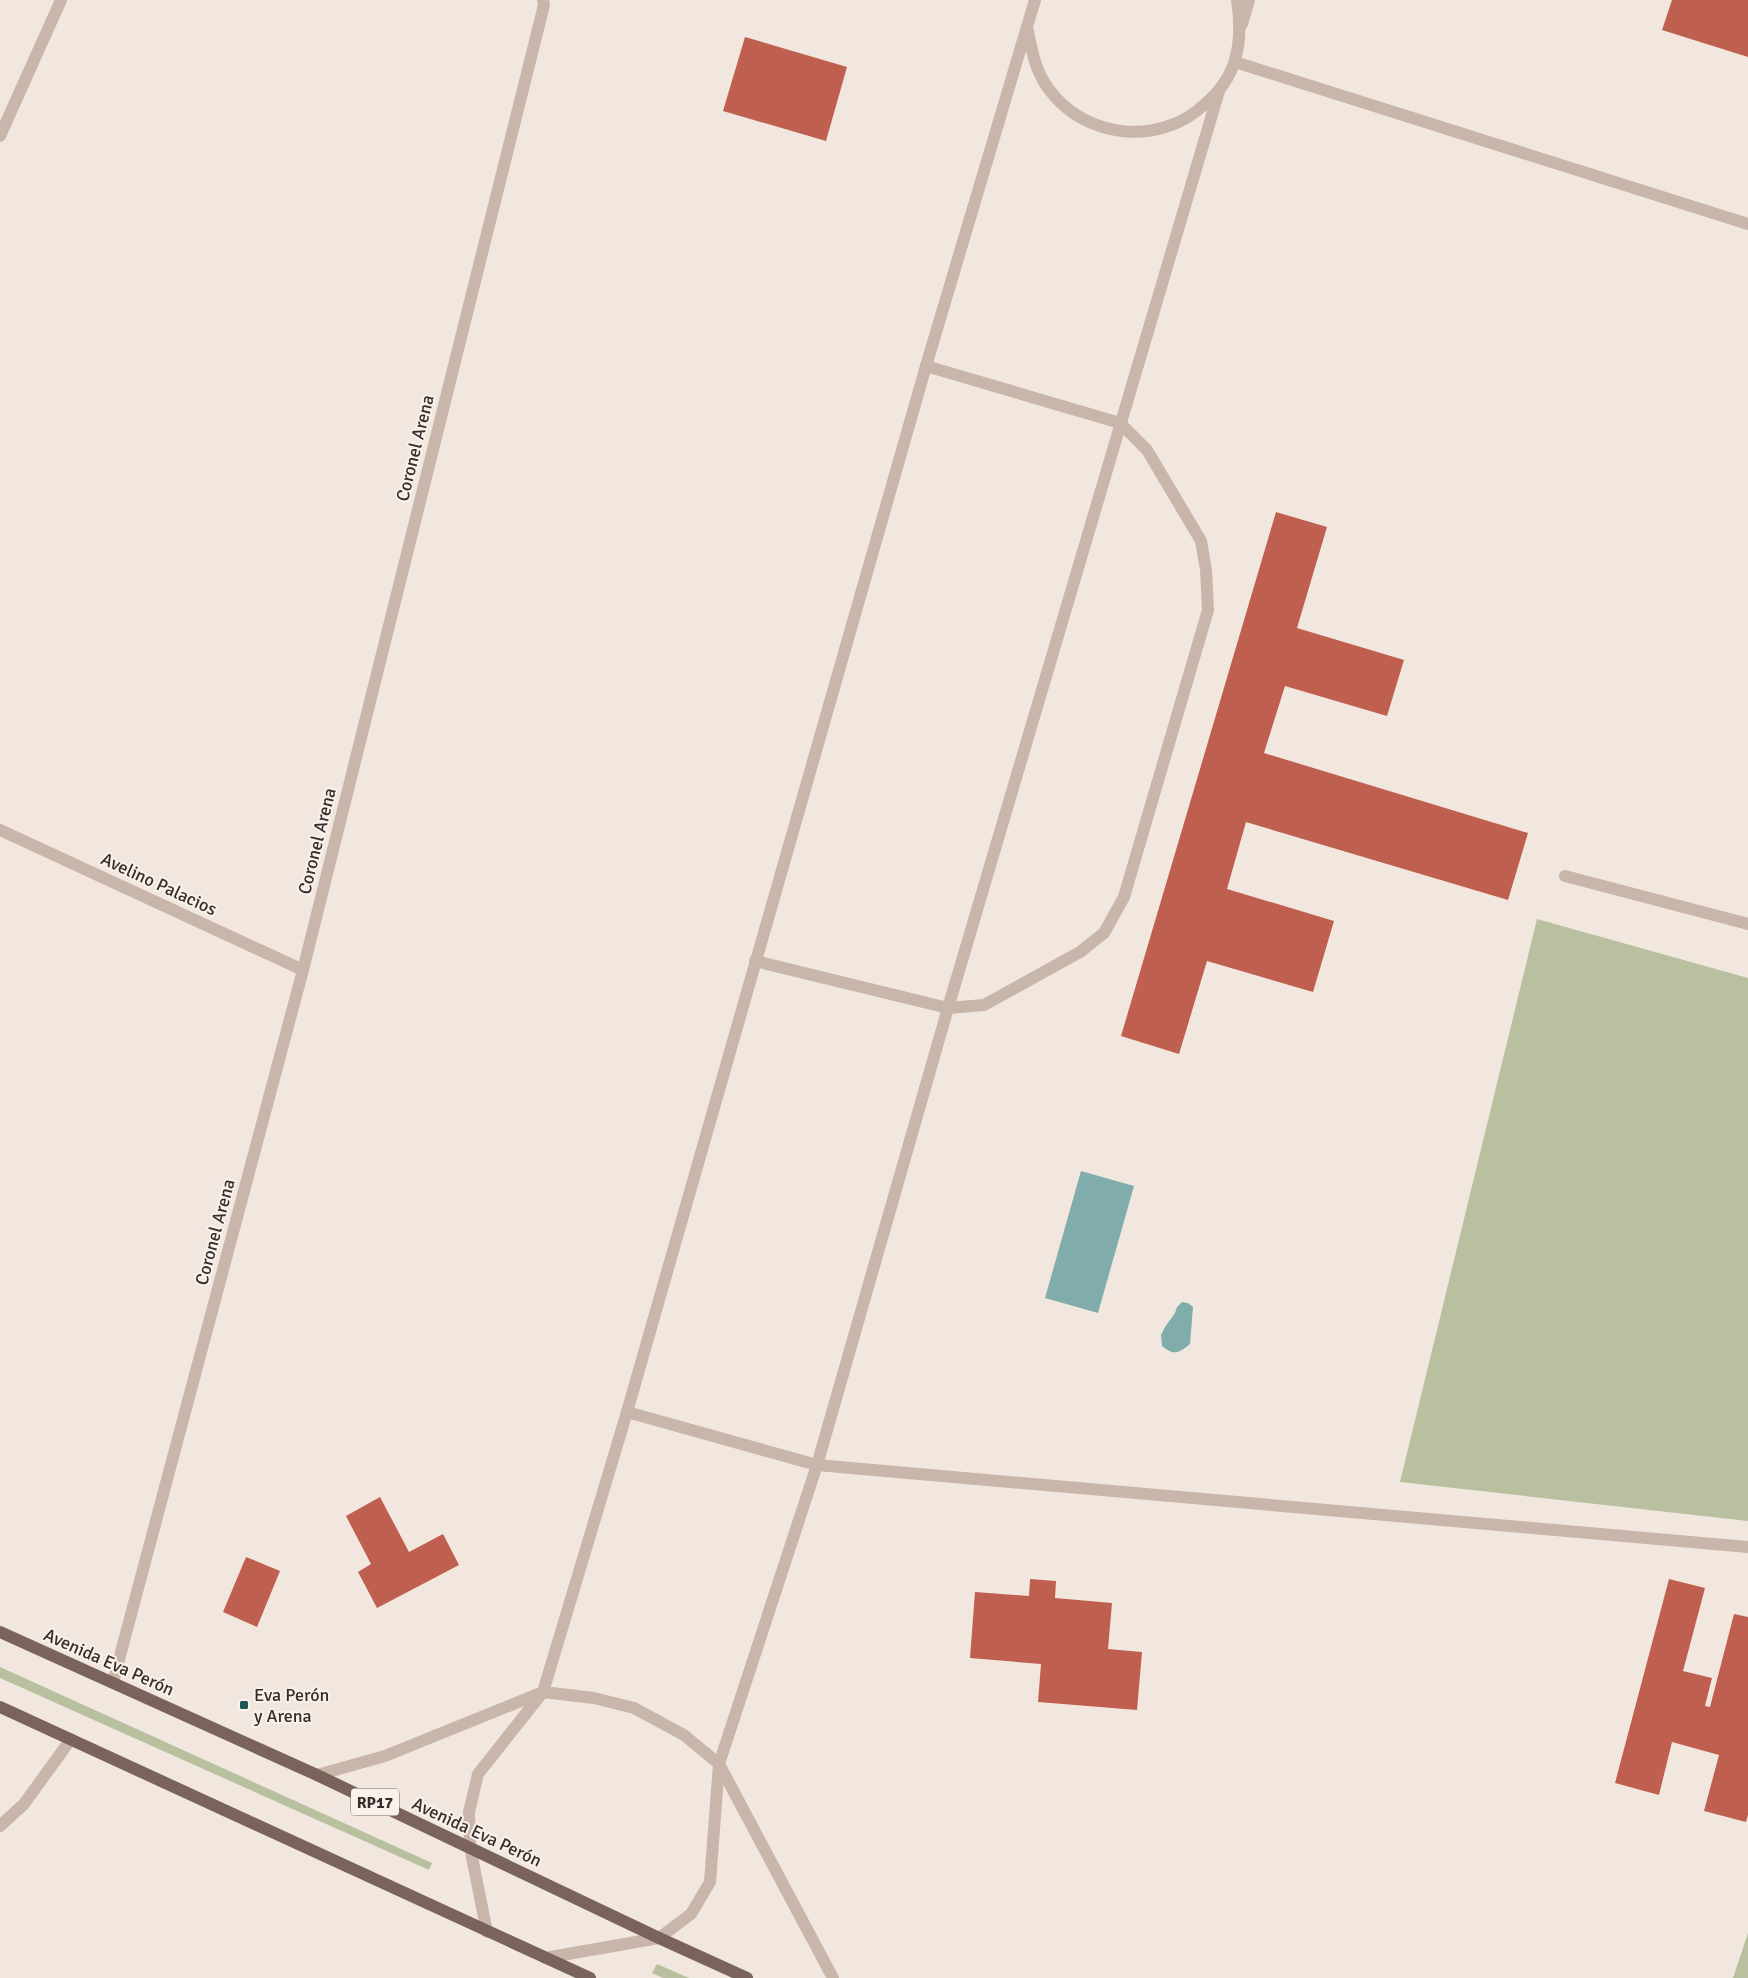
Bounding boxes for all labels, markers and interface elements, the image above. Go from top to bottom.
street label: Coronel Arena [391,392,439,504]
street label: Coronel Arena [293,785,341,897]
street label: Avelino Palacios [98,848,220,920]
street label: Coronel Arena [190,1176,240,1288]
street label: Avenida Eva Perón [40,1623,178,1701]
place label: Eva Perón y Arena [254,1684,329,1727]
marker: Eva Perón y Arena [238,1699,250,1711]
road number: RP17 [351,1788,399,1815]
street label: Avenida Eva Perón [409,1792,545,1872]

